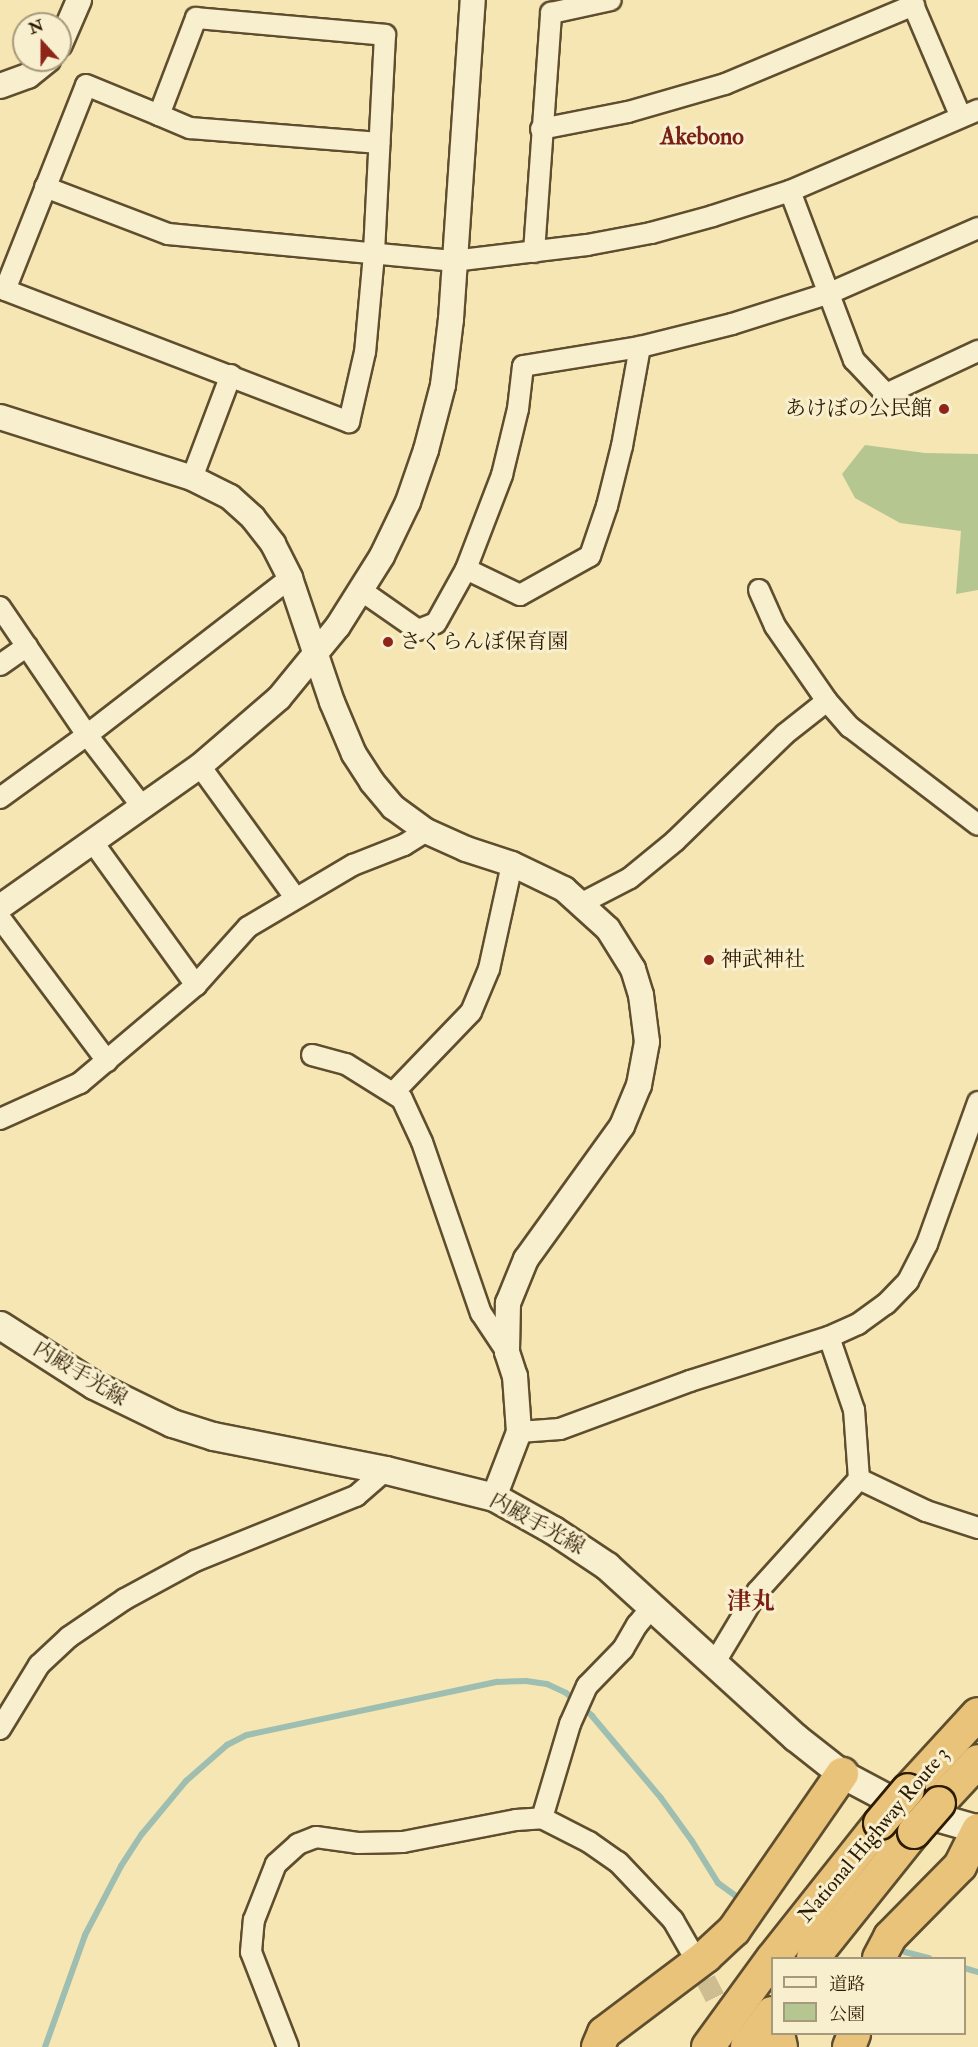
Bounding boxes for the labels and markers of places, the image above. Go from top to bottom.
place label: あけぼの公民館 [785,396,932,422]
marker: あけぼの公民館 [937,402,951,416]
place label: さくらんぼ保育園 [400,629,568,655]
marker: さくらんぼ保育園 [381,635,395,649]
place label: 神武神社 [721,947,805,973]
marker: 神武神社 [702,953,716,967]

